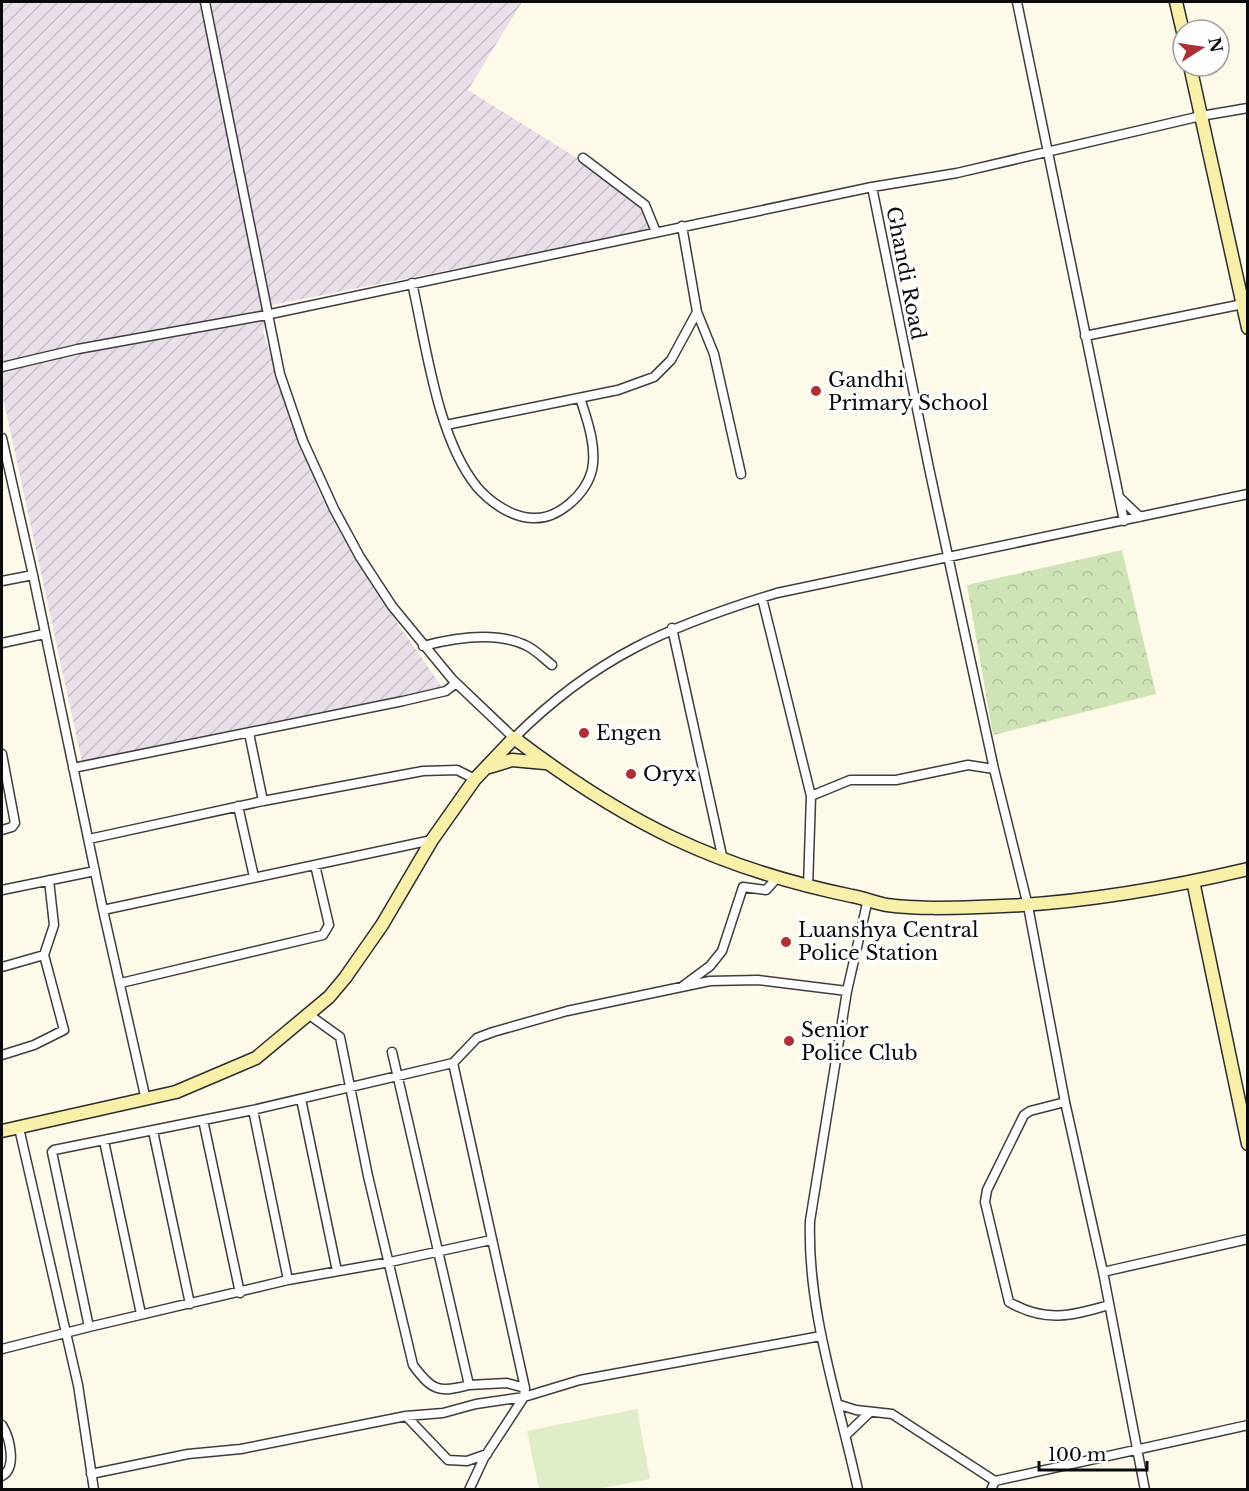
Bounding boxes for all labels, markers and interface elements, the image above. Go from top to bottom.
north arrow [1171,18,1231,78]
text: N [1204,35,1227,54]
street label: Ghandi Road [881,204,931,342]
place label: Gandhi Primary School [828,368,988,415]
marker: Gandhi Primary School [809,384,823,398]
place label: Engen [596,721,662,745]
marker: Engen [577,726,591,740]
place label: Oryx [643,762,696,786]
marker: Oryx [624,767,638,781]
place label: Luanshya Central Police Station [798,918,978,965]
marker: Luanshya Central Police Station [779,935,793,949]
place label: Senior Police Club [801,1018,917,1065]
marker: Senior Police Club [782,1034,796,1048]
scale bar [1039,1434,1147,1472]
text: 100 m [1048,1444,1106,1466]

